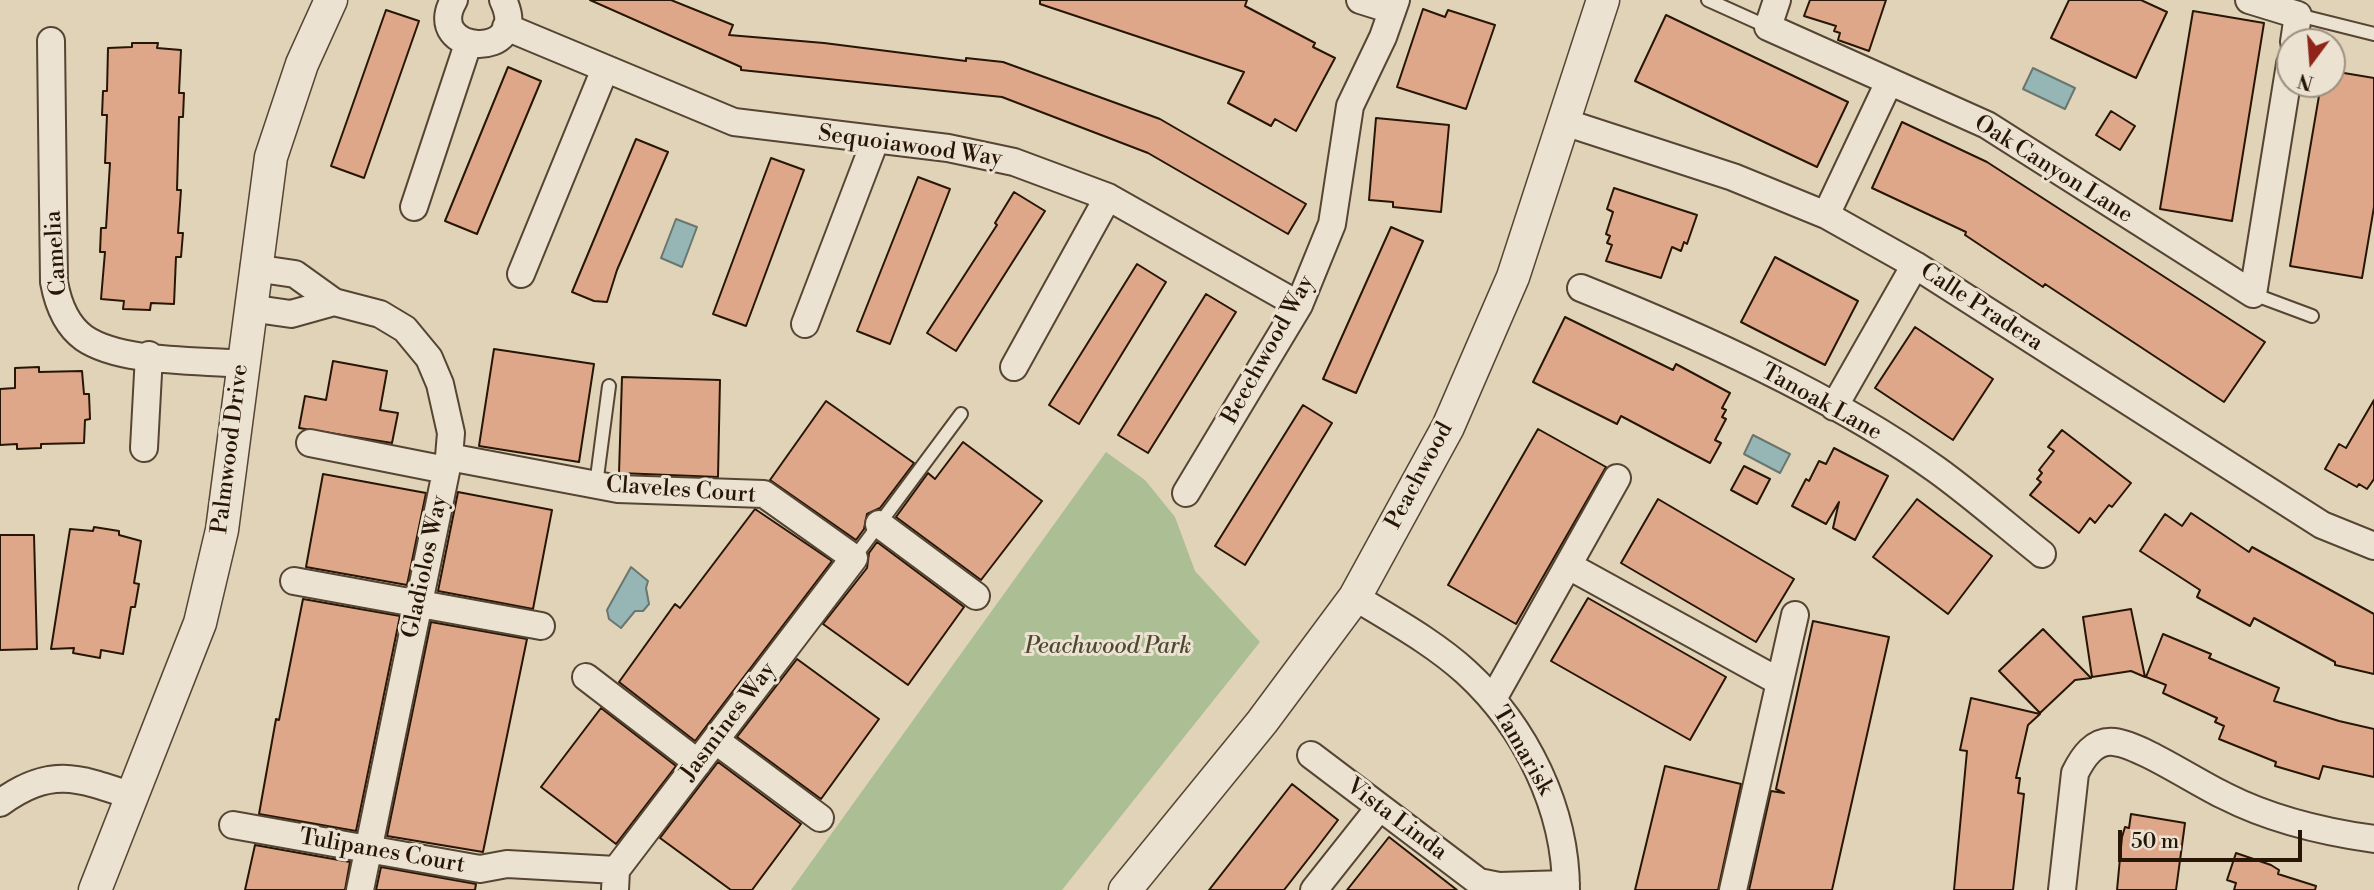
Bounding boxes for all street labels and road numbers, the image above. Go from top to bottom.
street label: Oak Canyon Lane [1969,110,2137,230]
street label: Sequoiawood Way [816,120,1004,174]
street label: Camelia [40,210,74,296]
street label: Calle Pradera [1914,258,2048,358]
street label: Beechwood Way [1217,271,1321,429]
street label: Tanoak Lane [1756,359,1886,447]
street label: Palmwood Drive [207,363,255,535]
street label: Peachwood [1380,418,1460,534]
street label: Claveles Court [605,472,757,510]
street label: Gladiolos Way [397,493,455,641]
street label: Jasmines Way [675,657,783,787]
street label: Tamarisk [1485,702,1559,800]
street label: Vista Linda [1340,773,1452,867]
street label: Tulipanes Court [297,824,467,880]

